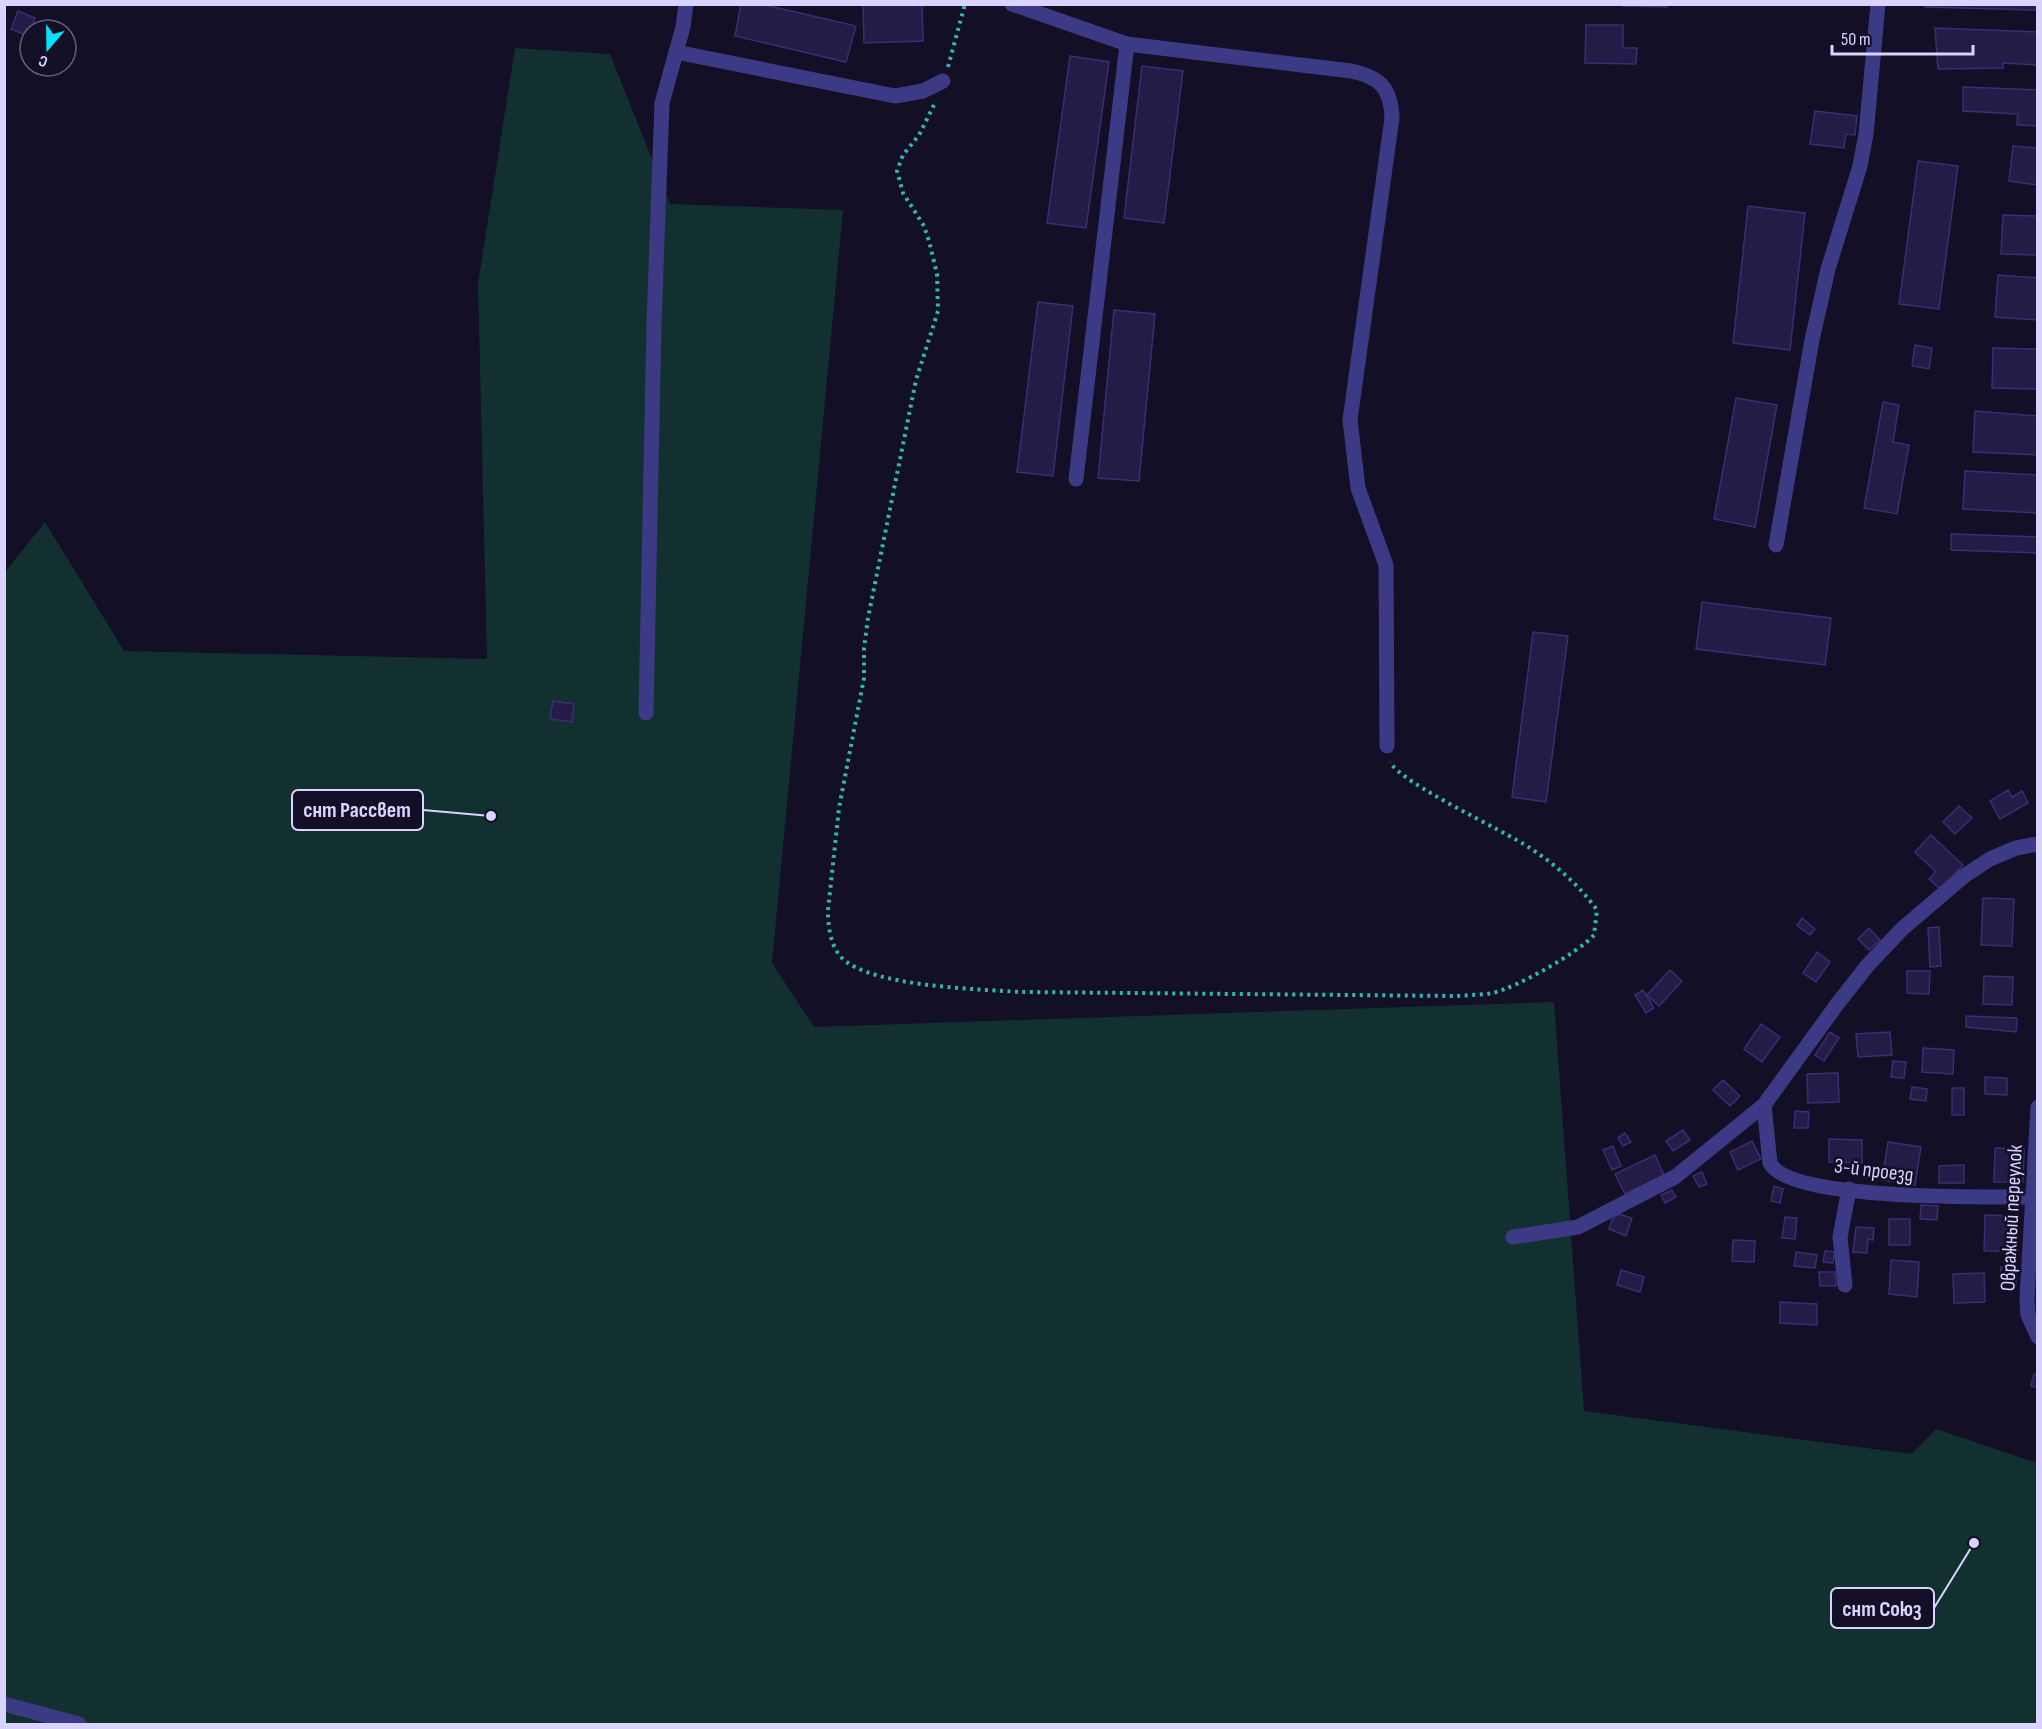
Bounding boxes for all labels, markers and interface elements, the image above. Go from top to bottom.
north arrow [18,18,78,78]
scale bar [1832,18,1973,56]
text: 50 m [1841,29,1871,50]
text: С [36,50,50,71]
callout: снт Рассвет [292,790,423,830]
text: снт Рассвет [303,797,411,824]
street label: Овражный переулок [1995,1144,2028,1292]
street label: 3-й проезд [1833,1153,1915,1188]
callout: снт Союз [1831,1588,1934,1628]
text: снт Союз [1842,1596,1922,1623]

